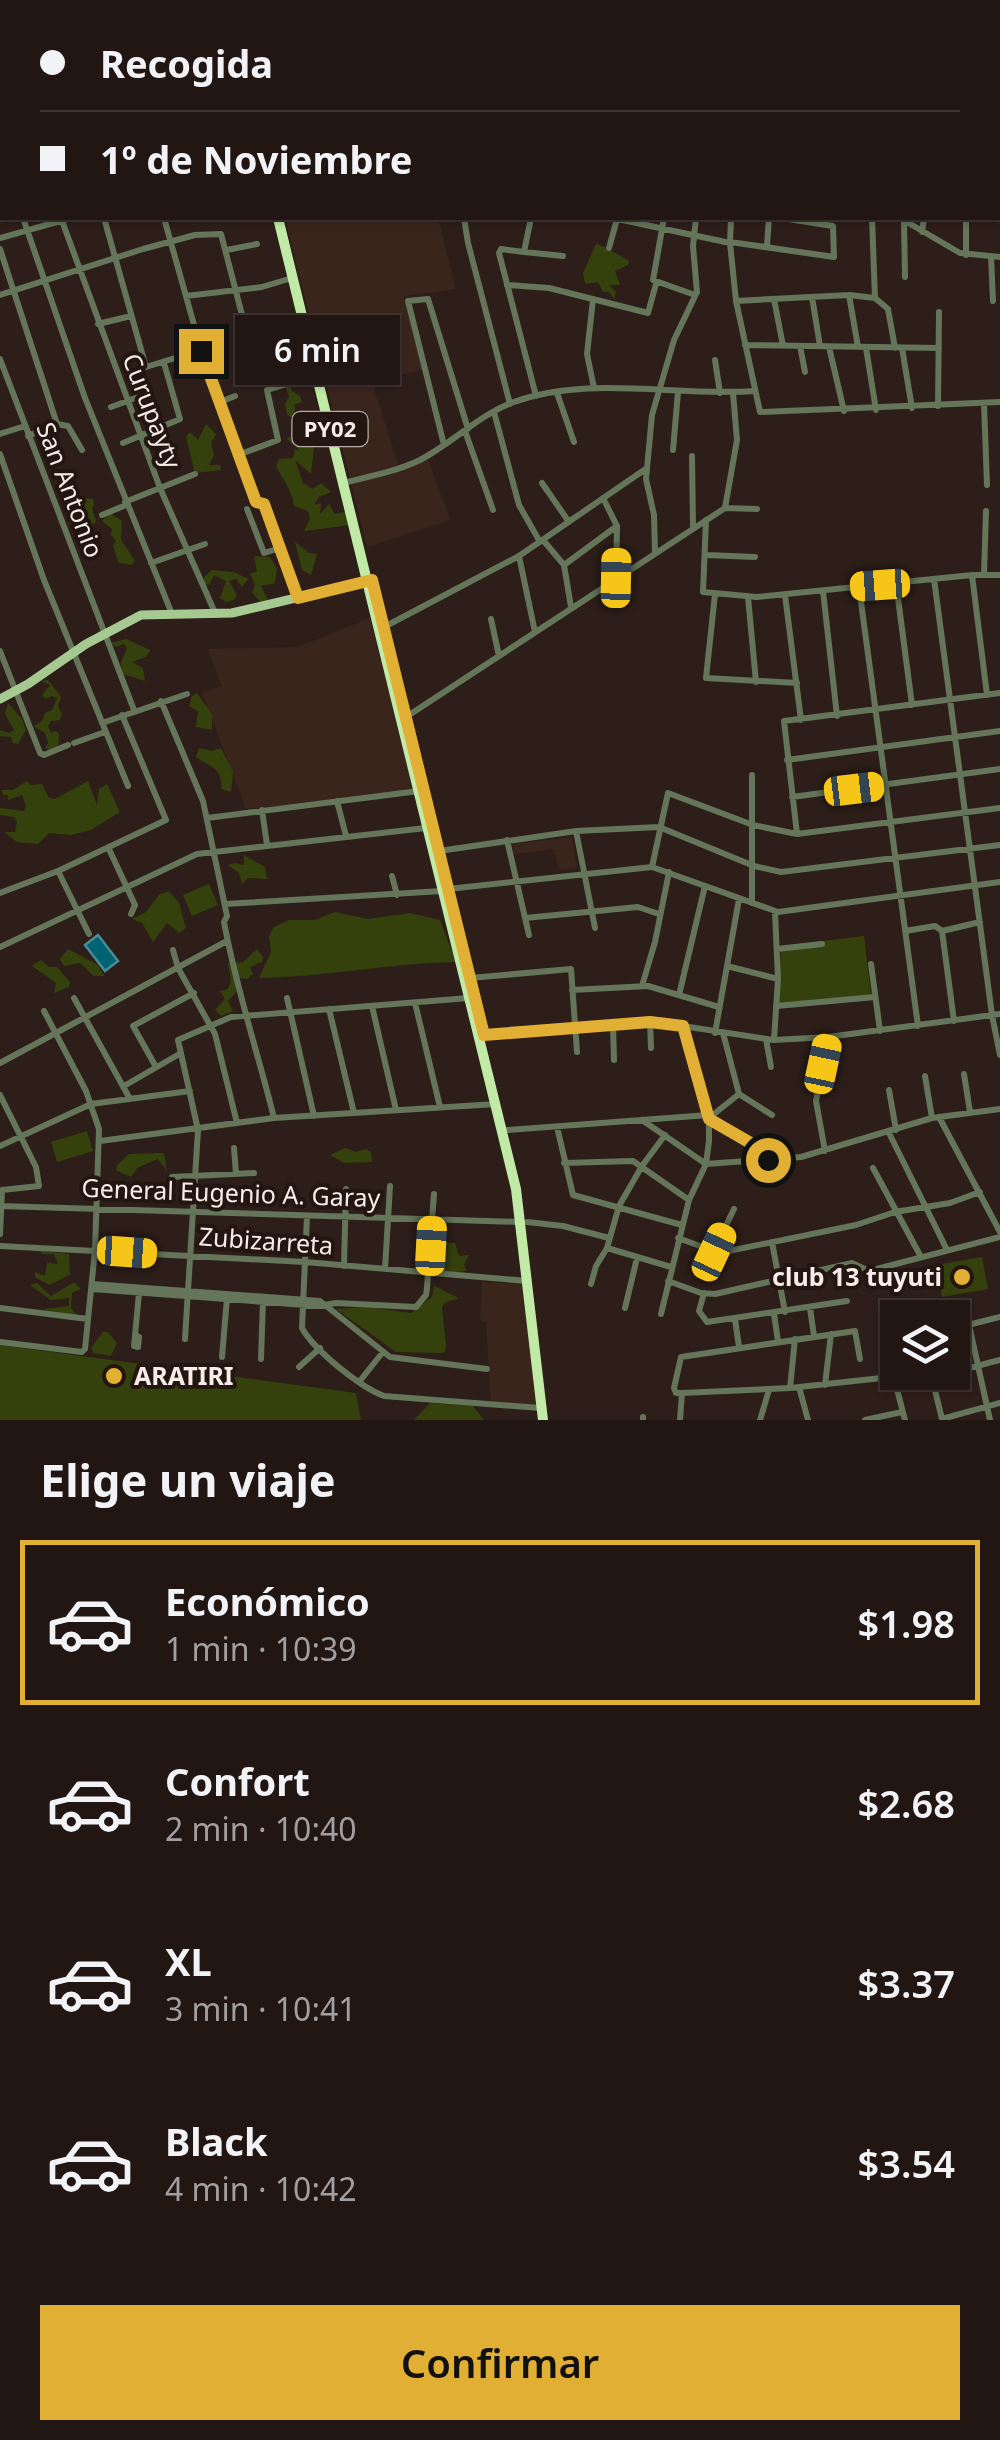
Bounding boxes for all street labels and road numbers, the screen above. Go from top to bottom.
street label: Curupayty [115,348,191,473]
road number: PY02 [292,412,368,446]
street label: San Antonio [30,417,112,562]
street label: General Eugenio A. Garay [81,1170,381,1214]
street label: Zubizarreta [198,1218,334,1262]

